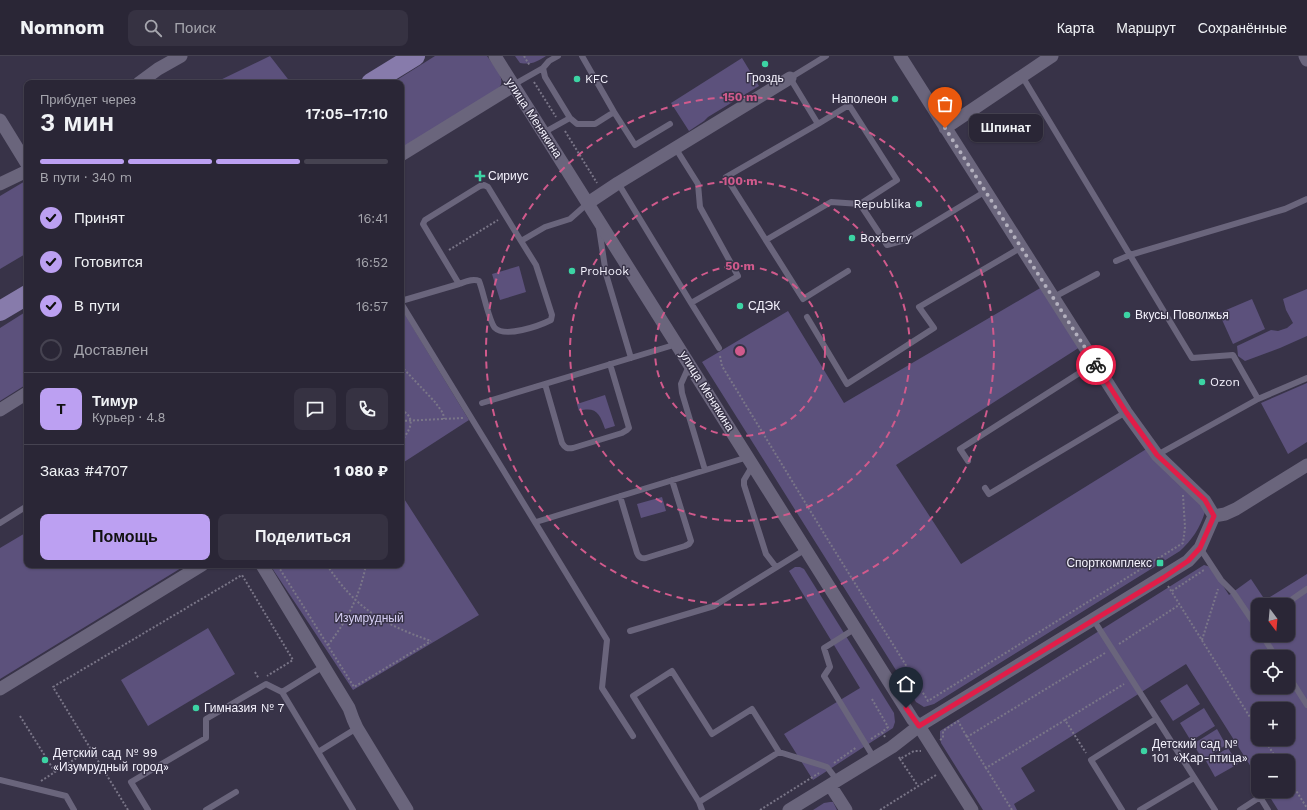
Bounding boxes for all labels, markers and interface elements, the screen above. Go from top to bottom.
search box [128,10,408,46]
text: Nomnom [20,16,104,39]
icon: search [142,17,164,39]
text: Поиск [174,19,216,37]
text: Карта [1057,20,1094,36]
text: Маршрут [1116,20,1176,36]
text: Сохранённые [1198,20,1287,36]
marker: Гроздь [760,59,770,69]
place label: Гроздь [746,71,784,85]
place label: KFC [585,72,608,86]
marker: KFC [572,74,582,84]
street label: улица Менякина [503,75,565,161]
pin [928,87,962,128]
text: 150 m [723,90,757,104]
text: Прибудет через [40,92,136,107]
place label: Наполеон [832,92,887,106]
icon: bag [934,93,956,115]
marker: Наполеон [890,94,900,104]
text: 17:05–17:10 [306,105,388,123]
text: 3 мин [40,107,114,137]
callout: Шпинат [969,114,1043,142]
text: Шпинат [981,120,1031,135]
place label: Сириус [488,169,529,183]
text: В пути · 340 m [40,170,132,185]
marker: Сириус [475,171,485,181]
text: 100 m [722,174,758,188]
place label: Republika [854,197,911,211]
marker: Republika [914,199,924,209]
icon: check [40,207,62,229]
text: Принят [74,209,125,227]
text: 16:41 [358,211,388,226]
place label: Boxberry [860,231,912,245]
marker: Boxberry [847,233,857,243]
icon: check [40,251,62,273]
text: Готовится [74,253,143,271]
text: 16:52 [356,255,388,270]
text: 50 m [725,259,755,273]
place label: ProHook [580,264,629,278]
marker: ProHook [567,266,577,276]
icon: check [40,295,62,317]
text: В пути [74,297,120,315]
text: 16:57 [356,299,388,314]
place label: СДЭК [748,299,780,313]
marker: СДЭК [735,301,745,311]
place label: Вкусы Поволжья [1135,308,1229,322]
marker: Вкусы Поволжья [1122,310,1132,320]
text: Доставлен [74,341,148,359]
centre of rings [733,344,747,358]
courier [1076,345,1116,385]
street label: улица Менякина [677,348,738,434]
icon: bike [1085,354,1107,376]
place label: Ozon [1210,375,1240,389]
marker: Ozon [1197,377,1207,387]
button: chat [294,388,336,430]
button: phone [346,388,388,430]
text: Тимур [92,392,138,410]
text: Т [56,400,66,418]
text: Курьер · 4.8 [92,410,165,425]
text: Заказ #4707 [40,462,128,480]
text: 1 080 ₽ [334,462,388,480]
button: Помощь [40,514,210,560]
button: Поделиться [218,514,388,560]
place label: Спорткомплекс [1066,556,1152,570]
marker: Спорткомплекс [1155,558,1165,568]
north arrow [1251,598,1295,642]
map controls [1251,598,1295,798]
park label: Изумрудный [334,611,404,625]
button: locate [1251,650,1295,694]
pin [889,667,923,708]
icon: home [895,673,917,695]
place label: Гимназия № 7 [204,701,284,715]
button: + [1251,702,1295,746]
marker: Гимназия № 7 [191,703,201,713]
place label: Детский сад № 101 «Жар-птица» [1152,737,1248,765]
place label: Детский сад № 99 «Изумрудный город» [53,746,169,774]
marker: Детский сад № 101 «Жар-птица» [1139,746,1149,756]
button: − [1251,754,1295,798]
marker: Детский сад № 99 «Изумрудный город» [40,755,50,765]

